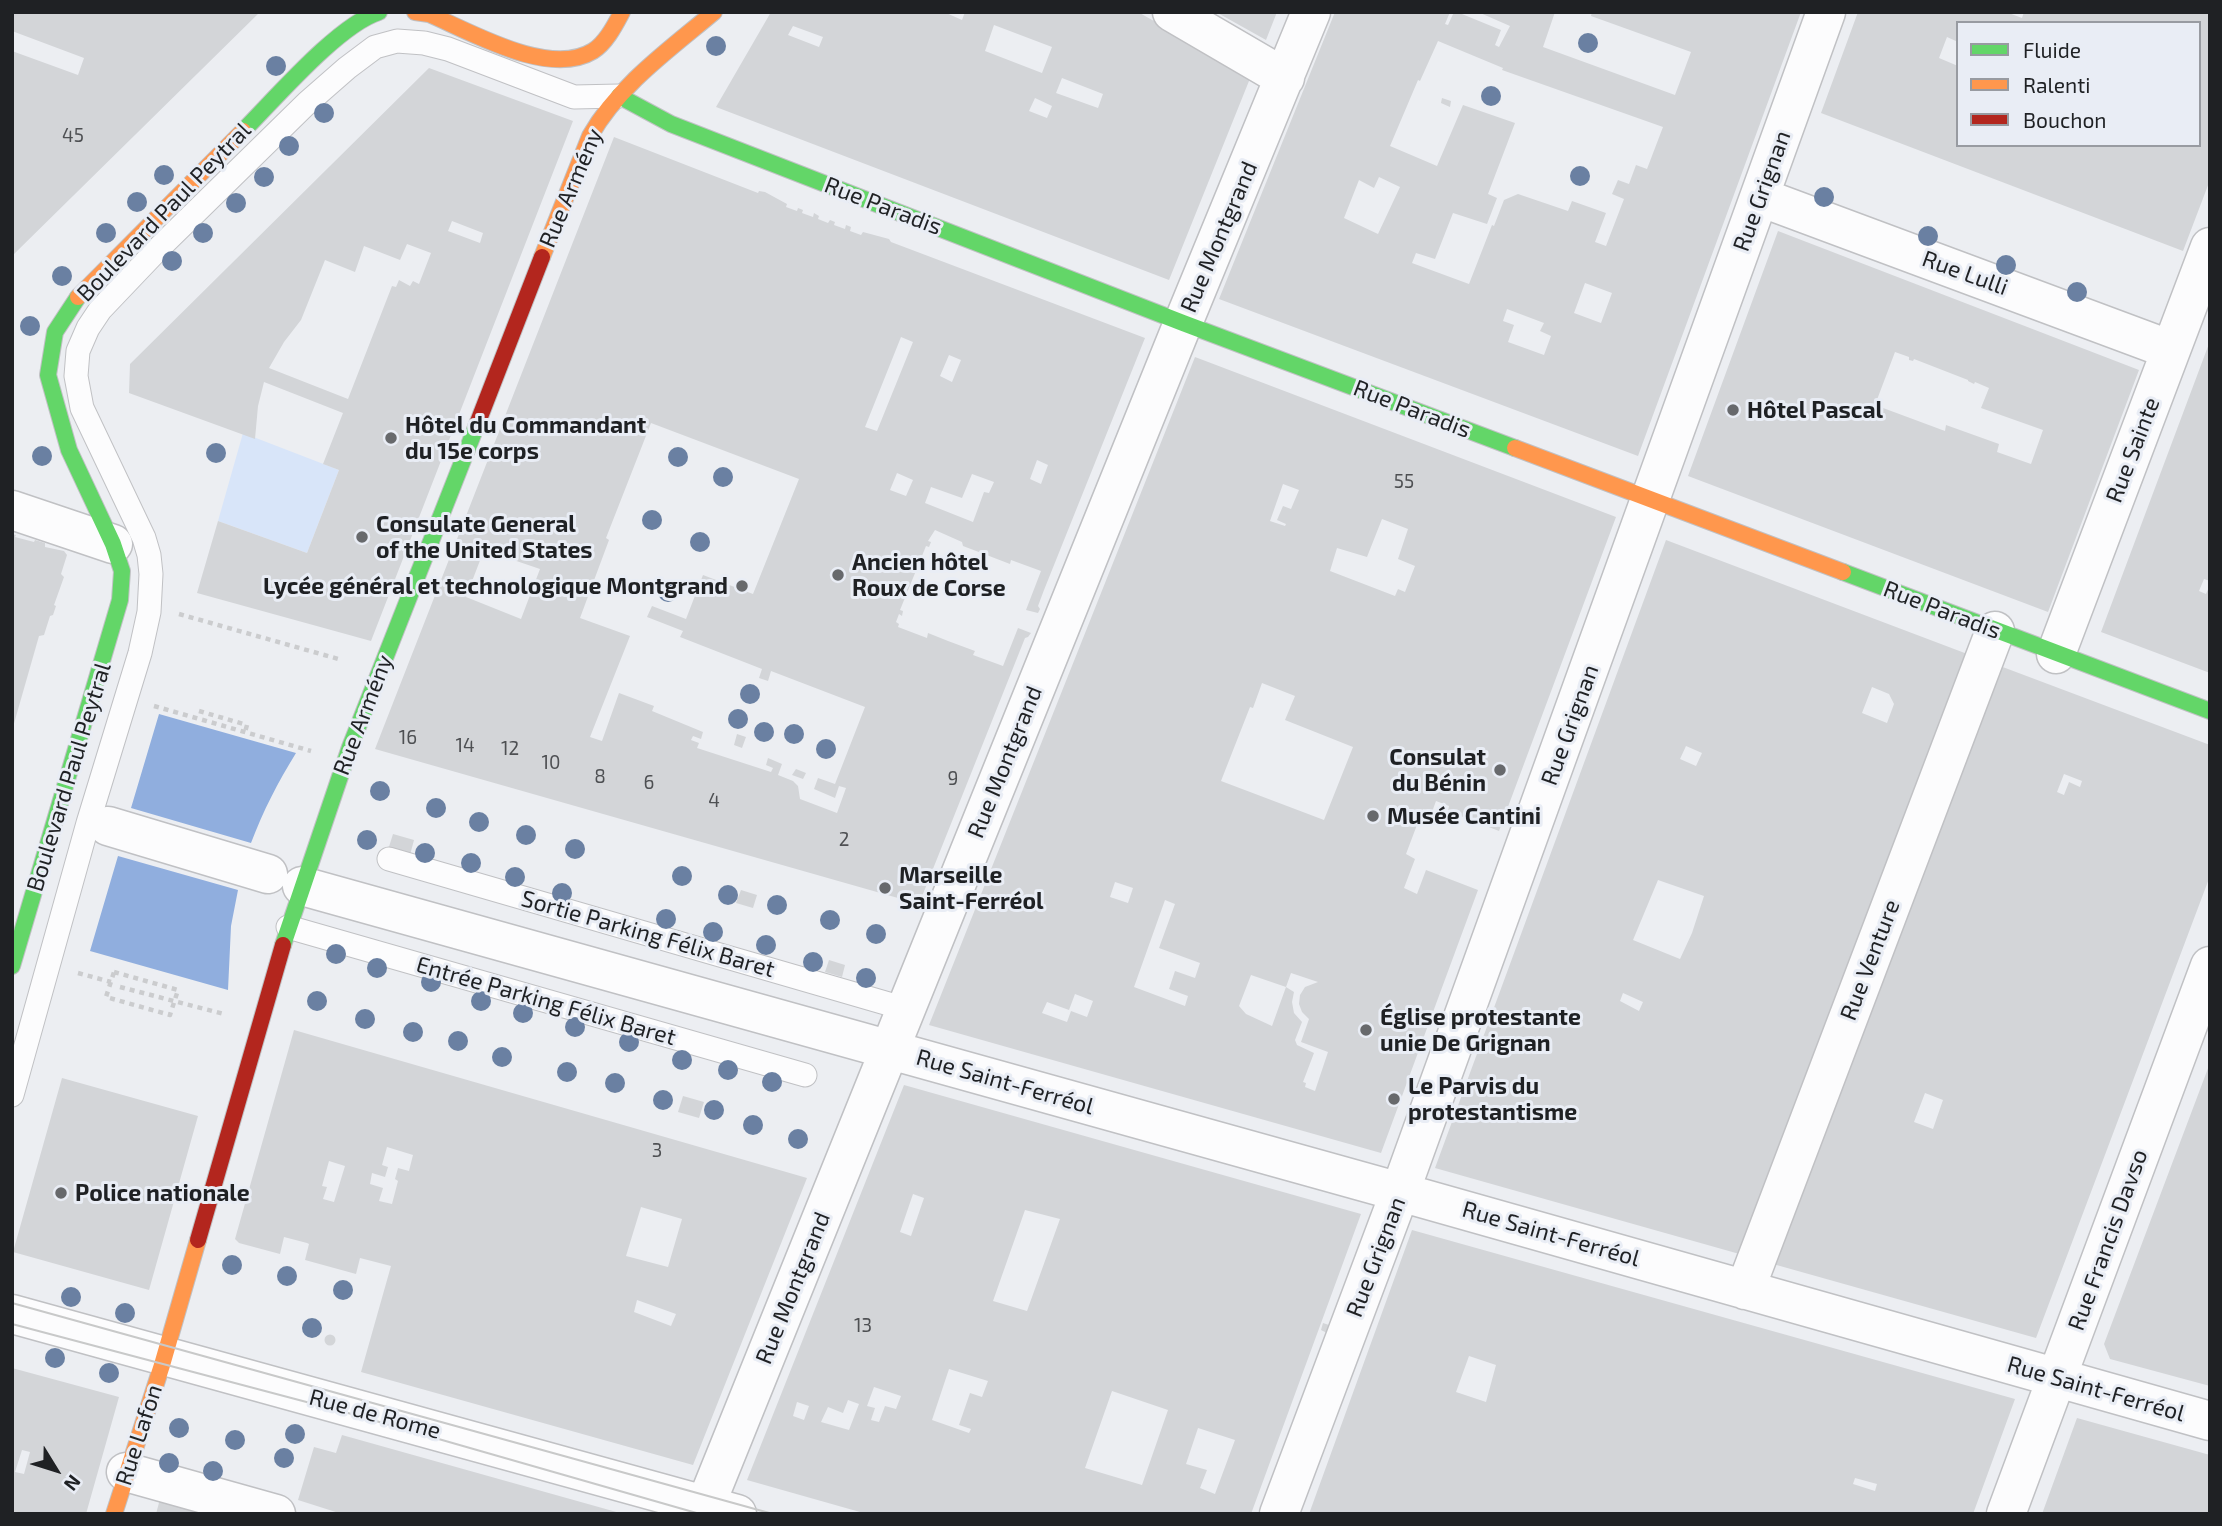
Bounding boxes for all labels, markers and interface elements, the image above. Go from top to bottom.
legend [1956,21,2201,147]
text: Fluide [2023,37,2081,62]
text: Ralenti [2023,72,2090,97]
text: Bouchon [2023,107,2107,132]
street label: Boulevard Paul Peytral [71,117,257,307]
street label: Rue Armény [534,124,608,252]
house number: 45 [62,125,84,147]
street label: Rue Grignan [1727,127,1797,255]
street label: Rue Montgrand [1175,157,1263,317]
street label: Rue Paradis [820,171,946,241]
street label: Rue Lulli [1918,245,2012,301]
street label: Rue Paradis [1349,374,1475,444]
street label: Rue Sainte [2100,393,2166,507]
place label: Hôtel Pascal [1747,396,1883,424]
marker: Hôtel Pascal [1725,402,1741,418]
place label: Hôtel du Commandant du 15e corps [405,411,646,465]
marker: Hôtel du Commandant du 15e corps [383,430,399,446]
house number: 55 [1394,471,1414,493]
place label: Consulate General of the United States [376,510,593,564]
marker: Consulate General of the United States [354,529,370,545]
place label: Ancien hôtel Roux de Corse [852,548,1006,602]
marker: Ancien hôtel Roux de Corse [830,567,846,583]
place label: Lycée général et technologique Montgrand [263,572,728,600]
street label: Rue Paradis [1879,575,2005,645]
marker: Lycée général et technologique Montgrand [734,578,750,594]
street label: Rue Armény [327,651,399,779]
street label: Boulevard Paul Peytral [21,659,117,895]
street label: Rue Grignan [1535,661,1605,789]
street label: Rue Montgrand [962,682,1048,842]
house number: 16 [399,727,417,749]
house number: 14 [455,735,475,757]
house number: 12 [501,738,519,760]
place label: Consulat du Bénin [1389,743,1486,797]
house number: 10 [541,752,561,774]
marker: Consulat du Bénin [1492,762,1508,778]
house number: 8 [594,766,606,788]
house number: 9 [948,768,958,790]
house number: 6 [644,772,654,794]
house number: 4 [708,790,720,812]
place label: Musée Cantini [1387,802,1541,830]
marker: Musée Cantini [1365,808,1381,824]
house number: 2 [839,829,849,851]
place label: Marseille Saint-Ferréol [899,861,1044,915]
marker: Marseille Saint-Ferréol [877,880,893,896]
street label: Sortie Parking Félix Baret [518,885,778,983]
street label: Rue Venture [1834,896,1906,1024]
street label: Entrée Parking Félix Baret [413,951,679,1051]
place label: Église protestante unie De Grignan [1380,1003,1581,1057]
marker: Église protestante unie De Grignan [1358,1022,1374,1038]
street label: Rue Saint-Ferréol [913,1043,1097,1121]
place label: Le Parvis du protestantisme [1408,1072,1577,1126]
marker: Le Parvis du protestantisme [1386,1091,1402,1107]
house number: 3 [652,1140,662,1162]
street label: Rue Francis Davso [2062,1146,2154,1334]
place label: Police nationale [75,1179,250,1207]
marker: Police nationale [53,1185,69,1201]
street label: Rue Grignan [1340,1193,1412,1321]
street label: Rue Saint-Ferréol [1459,1195,1643,1273]
street label: Rue Montgrand [750,1208,836,1368]
house number: 13 [854,1315,872,1337]
street label: Rue Saint-Ferréol [2004,1350,2188,1428]
street label: Rue Lafon [110,1381,168,1489]
street label: Rue de Rome [306,1383,444,1445]
north arrow [21,1435,91,1505]
text: N [60,1471,86,1496]

